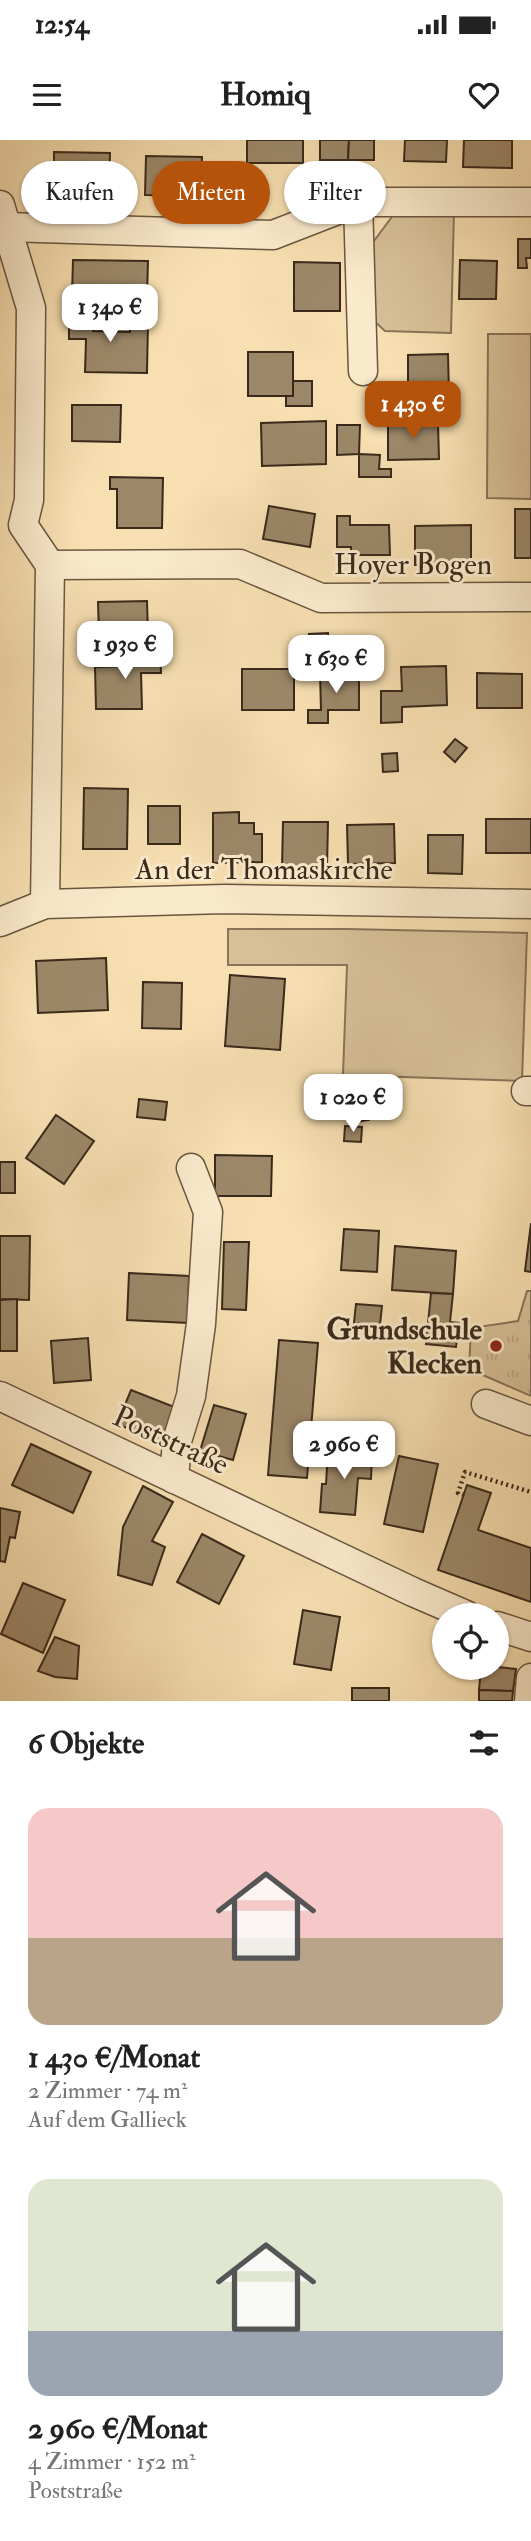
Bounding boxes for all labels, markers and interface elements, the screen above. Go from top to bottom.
text: 12:54 [35,9,89,41]
text: Homiq [220,75,311,115]
icon: menu [28,76,66,114]
icon: heart [465,76,503,114]
chip: Kaufen [21,161,138,224]
chip: Mieten [152,161,270,224]
chip: Filter [284,161,386,224]
pin: 1 340 € [45,284,175,344]
text: 1 340 € [78,292,142,321]
pin: 1 430 € [348,382,478,441]
text: 1 430 € [381,389,445,418]
street label: Hoyer Bogen [334,546,492,583]
pin: 1 930 € [60,622,190,681]
text: 1 930 € [93,629,157,658]
pin: 1 630 € [271,636,401,695]
text: 1 630 € [304,643,368,672]
street label: An der Thomaskirche [134,851,393,888]
pin: 1 020 € [288,1074,418,1134]
text: 1 020 € [320,1082,386,1111]
place label: Grundschule Klecken [326,1311,483,1382]
marker: Grundschule Klecken [488,1338,504,1354]
street label: Poststraße [107,1398,235,1483]
pin: 2 960 € [279,1422,409,1481]
text: 2 960 € [309,1429,379,1458]
map controls [432,1603,509,1680]
button: locate [432,1603,509,1680]
icon: filters [465,1724,503,1762]
text: 6 Objekte [28,1725,144,1762]
icon: home [203,1853,329,1979]
text: 1 430 €/Monat [28,2039,200,2076]
text: 2 Zimmer · 74 m² [28,2076,187,2105]
text: Auf dem Gallieck [28,2105,187,2134]
icon: home [203,2224,329,2350]
text: 2 960 €/Monat [28,2410,207,2447]
text: 4 Zimmer · 152 m² [28,2447,196,2476]
text: Poststraße [28,2476,123,2505]

